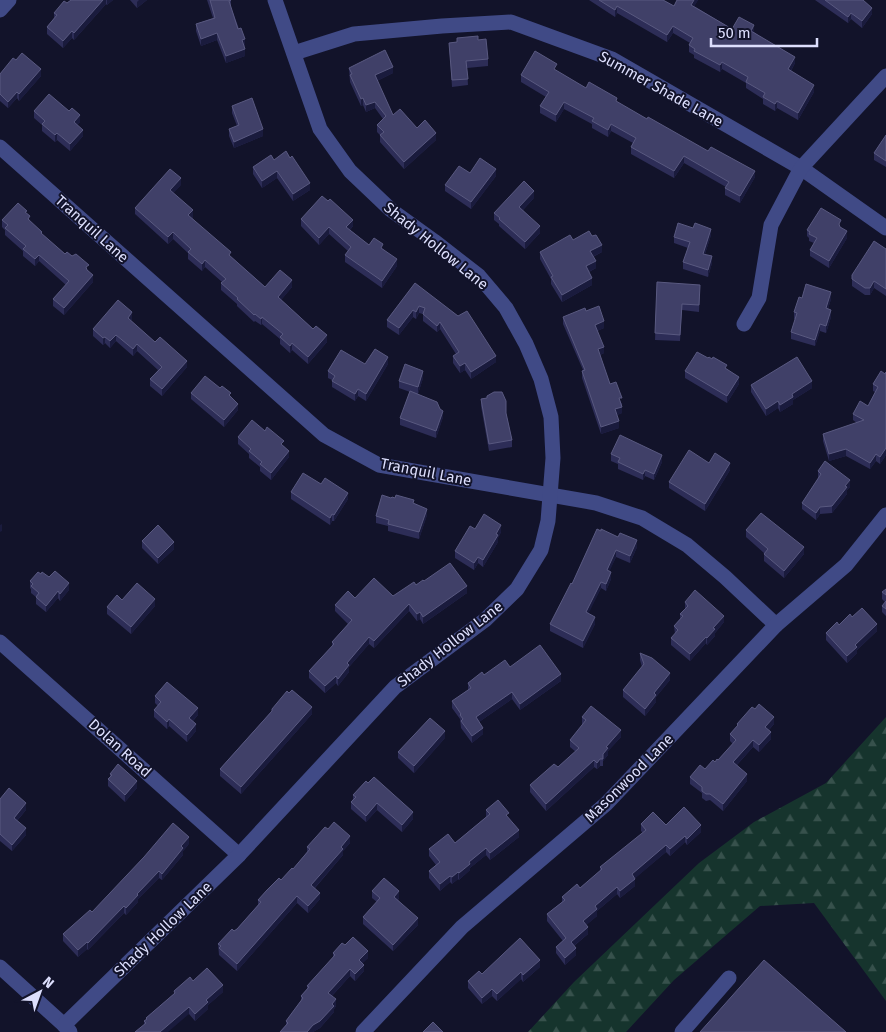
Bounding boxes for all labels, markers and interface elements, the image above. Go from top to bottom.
scale bar [711,15,817,47]
text: 50 m [718,24,751,42]
street label: Summer Shade Lane [596,47,726,131]
street label: Tranquil Lane [52,191,132,267]
street label: Shady Hollow Lane [380,198,492,294]
street label: Tranquil Lane [379,454,473,490]
street label: Shady Hollow Lane [394,597,506,691]
street label: Dolan Road [85,715,155,781]
street label: Masonwood Lane [581,730,677,826]
street label: Shady Hollow Lane [110,878,216,980]
north arrow [15,967,65,1017]
text: N [39,973,57,992]

